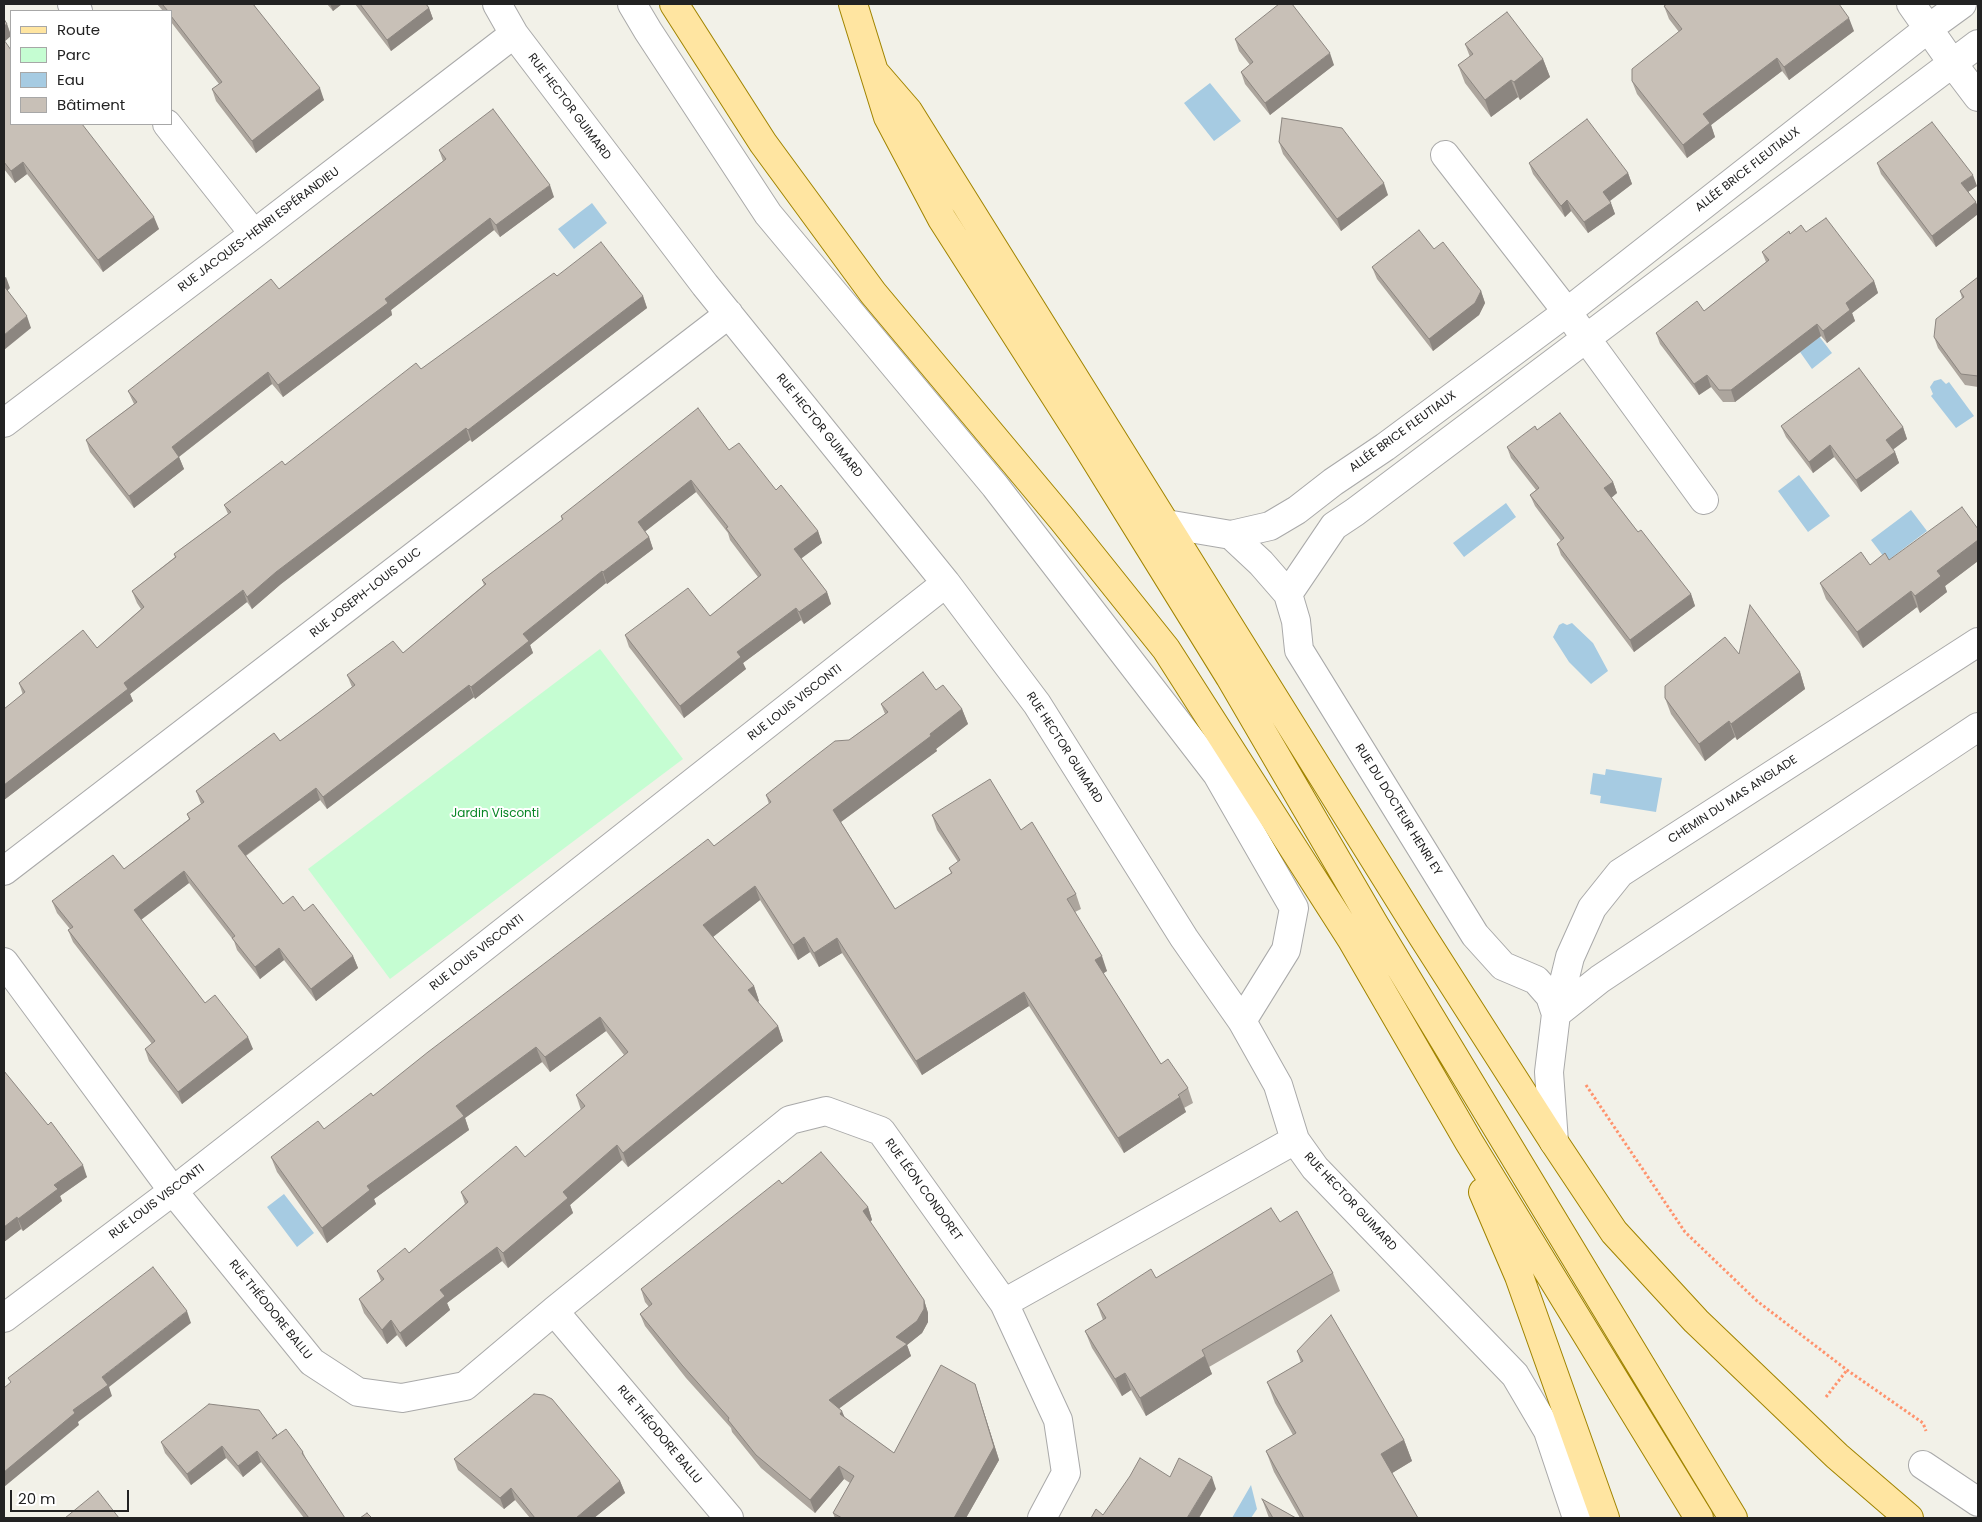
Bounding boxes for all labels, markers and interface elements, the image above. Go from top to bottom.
legend [10,10,172,125]
text: Route [57,19,100,40]
text: Parc [57,44,91,65]
street label: RUE HECTOR GUIMARD [524,51,614,163]
text: Eau [57,69,84,90]
text: Bâtiment [57,94,125,115]
street label: ALLÉE BRICE FLEUTIAUX [1693,125,1803,215]
street label: RUE JACQUES-HENRI ESPÉRANDIEU [176,165,342,295]
street label: RUE HECTOR GUIMARD [773,371,865,481]
street label: ALLÉE BRICE FLEUTIAUX [1347,388,1459,476]
street label: RUE JOSEPH-LOUIS DUC [307,545,425,641]
street label: RUE LOUIS VISCONTI [745,662,845,744]
street label: RUE HECTOR GUIMARD [1023,690,1105,806]
street label: RUE DU DOCTEUR HENRI EY [1351,742,1445,878]
street label: CHEMIN DU MAS ANGLADE [1666,753,1800,847]
park label: Jardin Visconti [451,807,539,821]
street label: RUE LOUIS VISCONTI [427,912,527,994]
street label: RUE LÉON CONDORET [881,1136,965,1244]
street label: RUE HECTOR GUIMARD [1301,1150,1399,1254]
street label: RUE LOUIS VISCONTI [107,1162,207,1242]
street label: RUE THÉODORE BALLU [226,1257,314,1363]
street label: RUE THÉODORE BALLU [614,1383,704,1487]
scale bar [12,1480,131,1512]
text: 20 m [18,1488,56,1509]

